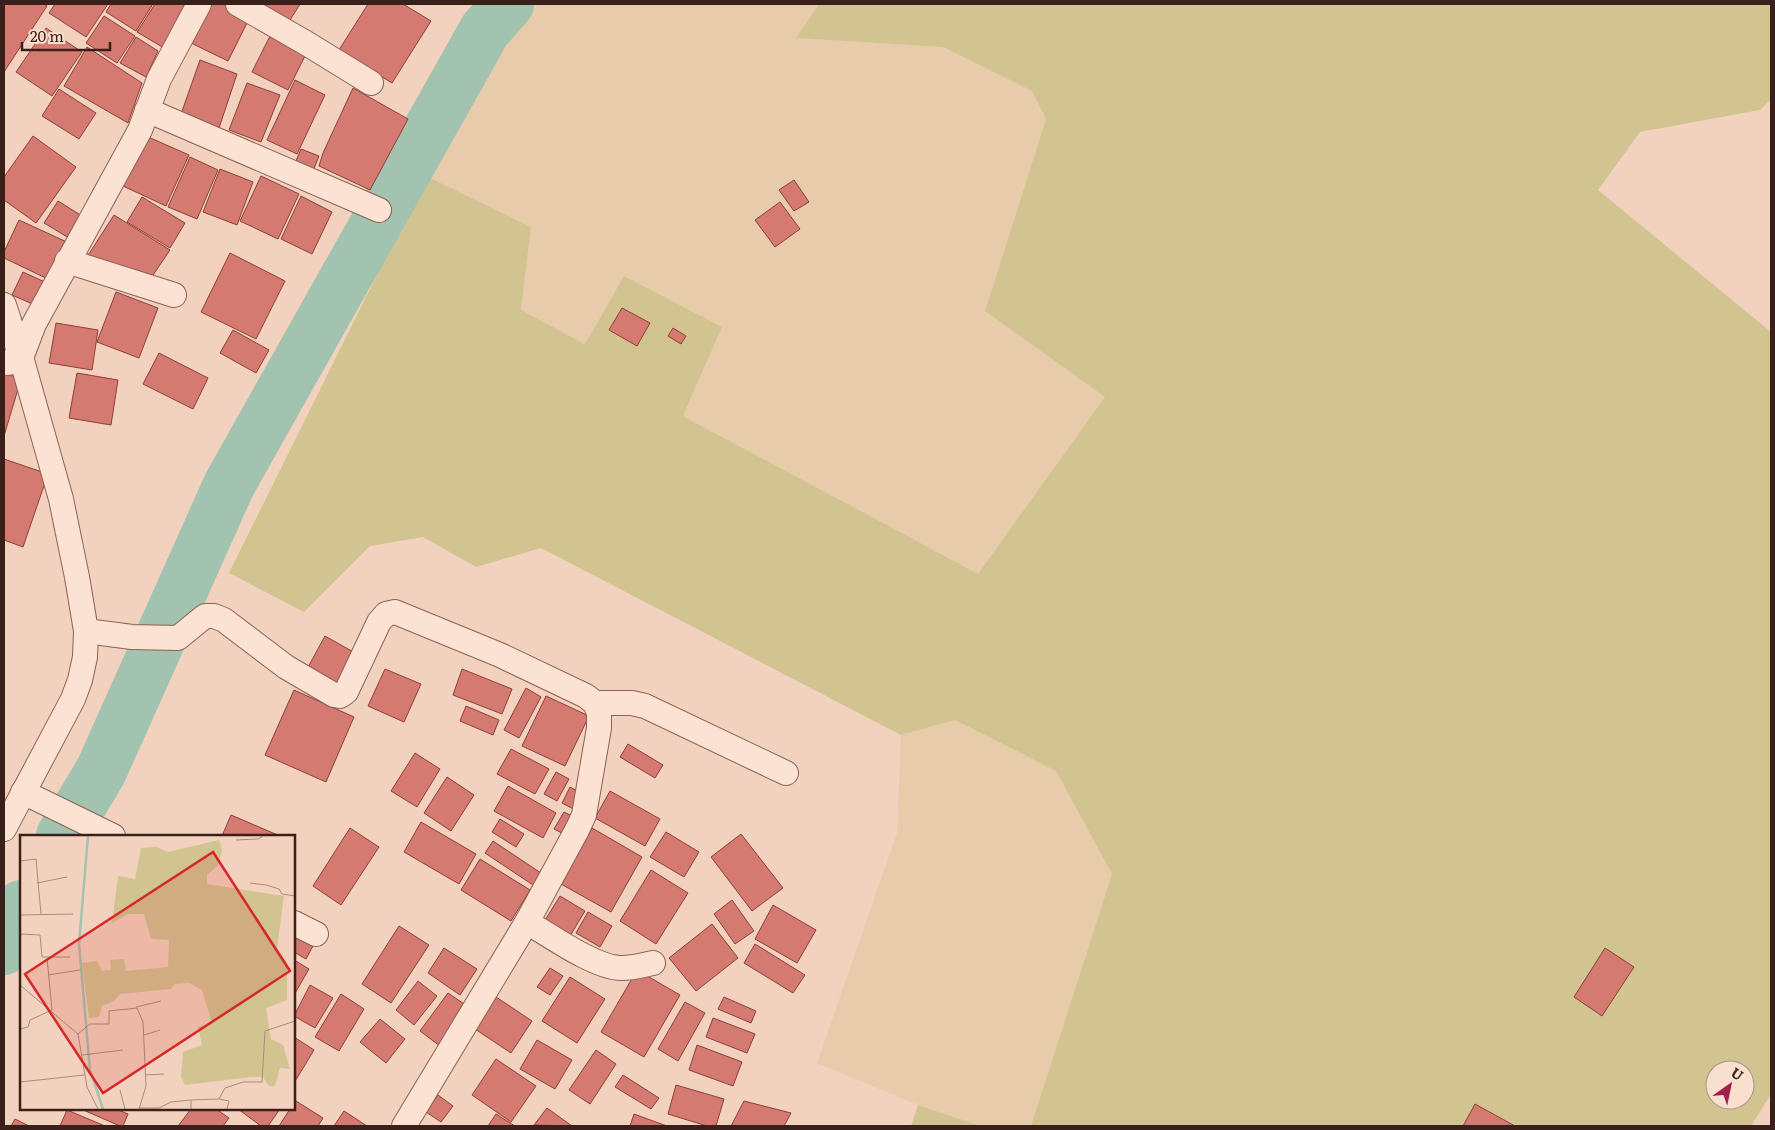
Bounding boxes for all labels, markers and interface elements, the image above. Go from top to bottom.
scale bar [22,20,110,52]
text: 20 m [30,24,64,47]
inset map [20,835,295,1110]
north arrow [1705,1060,1755,1110]
text: U [1728,1062,1748,1085]

